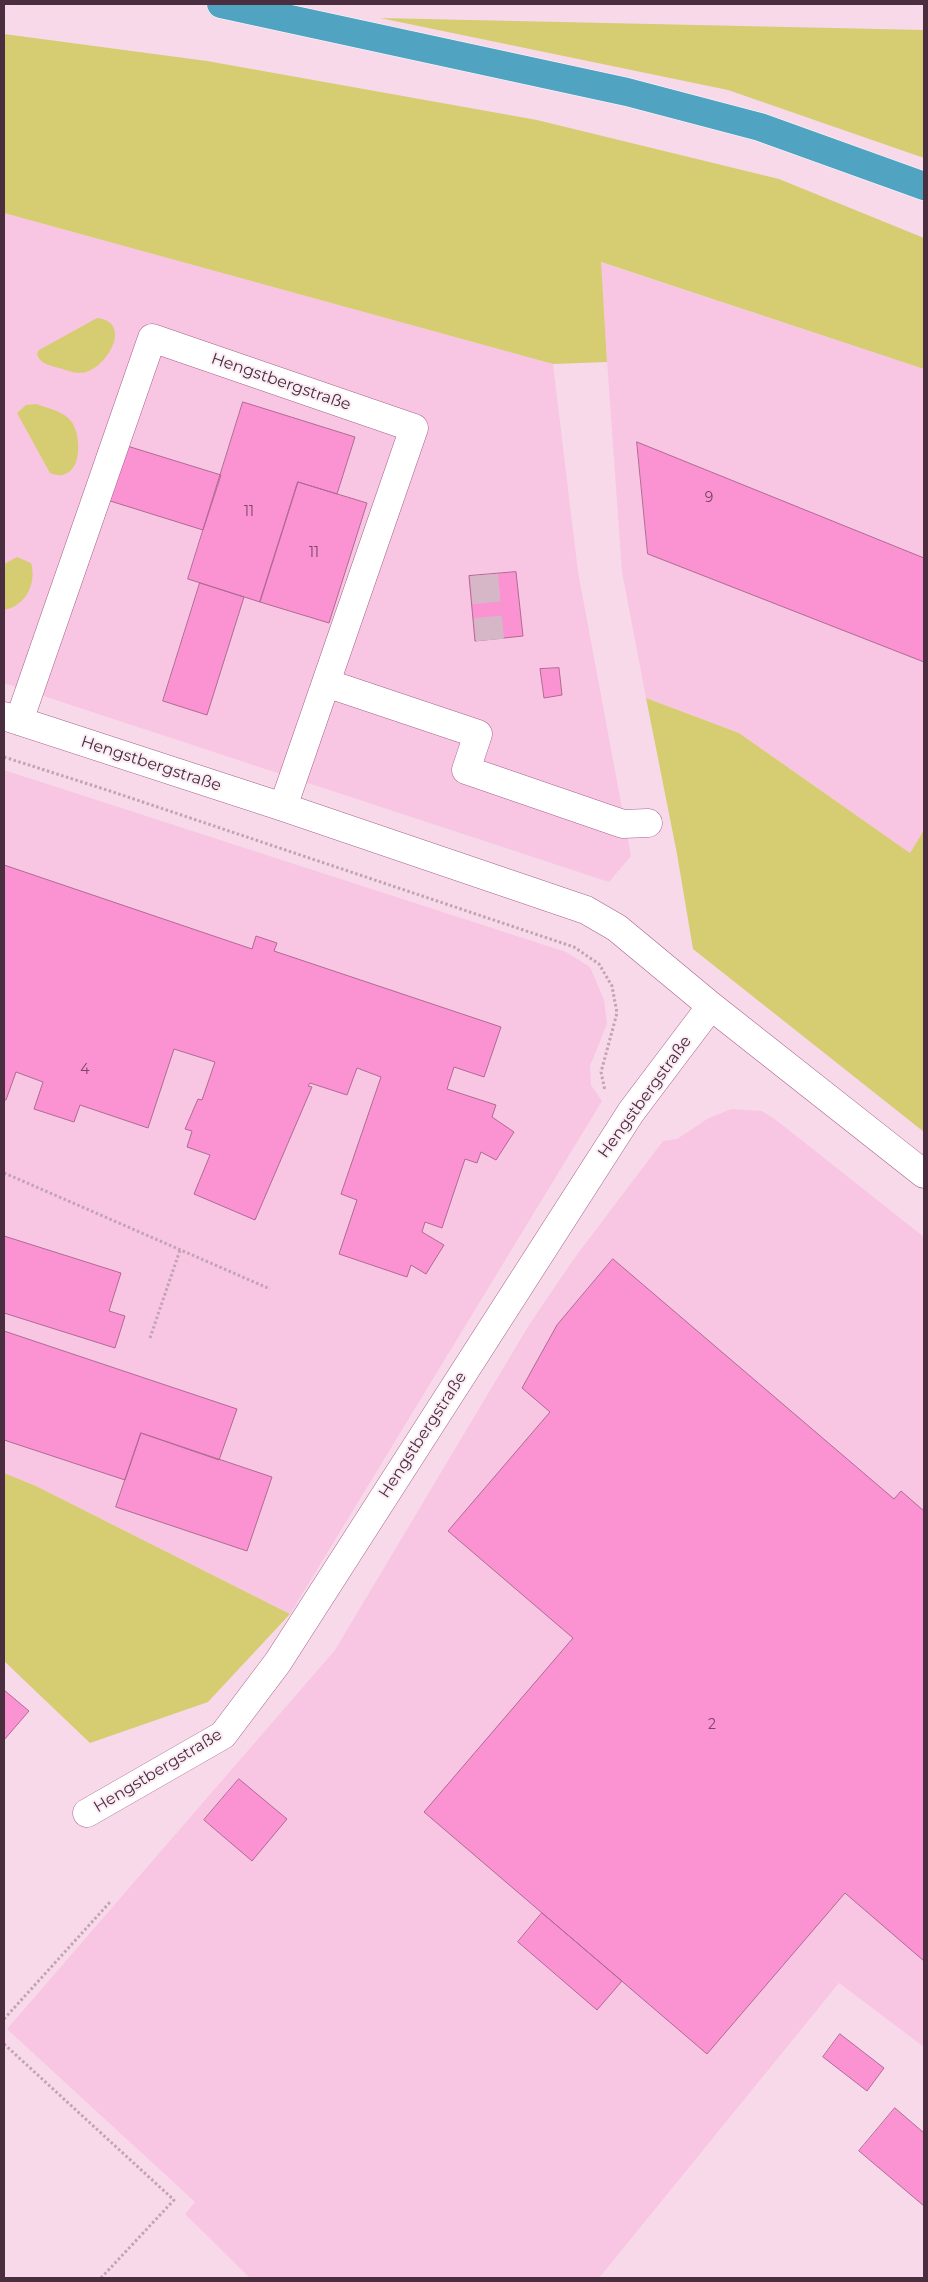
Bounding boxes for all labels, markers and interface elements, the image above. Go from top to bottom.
street label: Hengstbergstraße [209,349,353,415]
house number: 9 [705,490,713,506]
house number: 11 [244,504,254,520]
house number: 11 [309,545,319,561]
street label: Hengstbergstraße [78,732,224,796]
street label: Hengstbergstraße [594,1032,696,1162]
house number: 4 [80,1062,90,1078]
street label: Hengstbergstraße [375,1368,471,1502]
house number: 2 [708,1717,716,1733]
street label: Hengstbergstraße [90,1725,226,1817]

